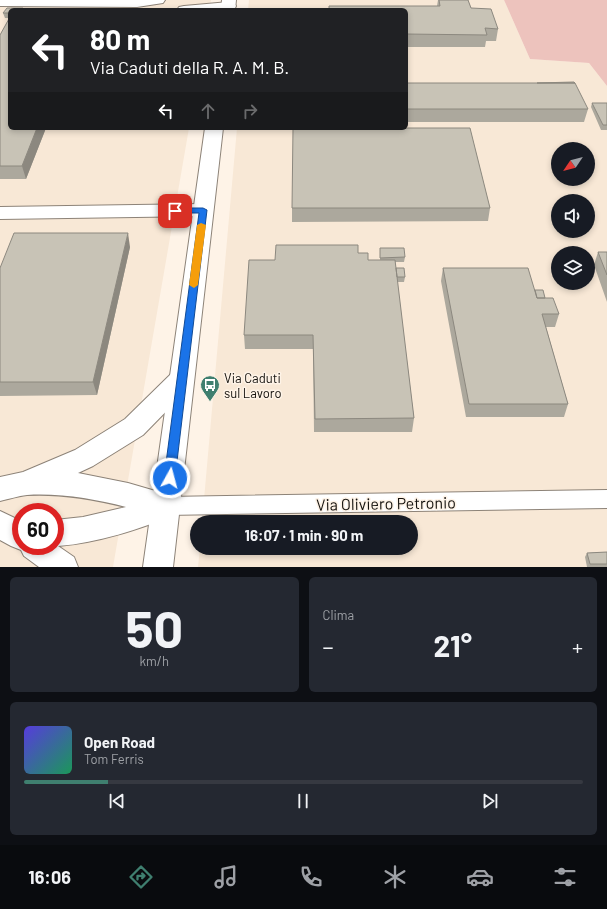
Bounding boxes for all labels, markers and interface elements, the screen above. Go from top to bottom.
text: 80 m [90,22,150,56]
icon: left [24,24,76,76]
text: Via Caduti della R. A. M. B. [90,56,289,78]
icon: left [155,100,177,122]
icon: ahead [197,100,219,122]
icon: right [239,100,261,122]
north arrow [551,142,595,186]
map controls [551,142,595,290]
pin [158,194,192,228]
button: sound [551,194,595,238]
icon: arrive [164,200,186,222]
button: layers [551,246,595,290]
place label: Via Caduti sul Lavoro [224,370,282,401]
bus stop icon: Via Caduti sul Lavoro [199,374,221,402]
position arrow [149,457,191,499]
street label: Via Oliviero Petronio [316,492,456,514]
speed limit sign: 60 [12,503,64,555]
text: 16:07 · 1 min · 90 m [245,526,363,544]
text: 50 [125,596,183,658]
text: Clima [323,607,354,623]
text: 21° [433,627,472,663]
text: − [323,633,334,659]
text: + [572,633,583,659]
text: km/h [140,653,169,669]
text: Open Road [84,733,155,751]
text: Tom Ferris [84,751,144,767]
icon: previous [106,790,128,812]
icon: pause [292,790,314,812]
icon: next [479,790,501,812]
icon: directions [127,863,155,891]
icon: music [212,863,240,891]
icon: phone [297,863,325,891]
icon: climate [381,863,409,891]
icon: car [466,863,494,891]
icon: filters [551,863,579,891]
text: 16:06 [28,866,71,888]

